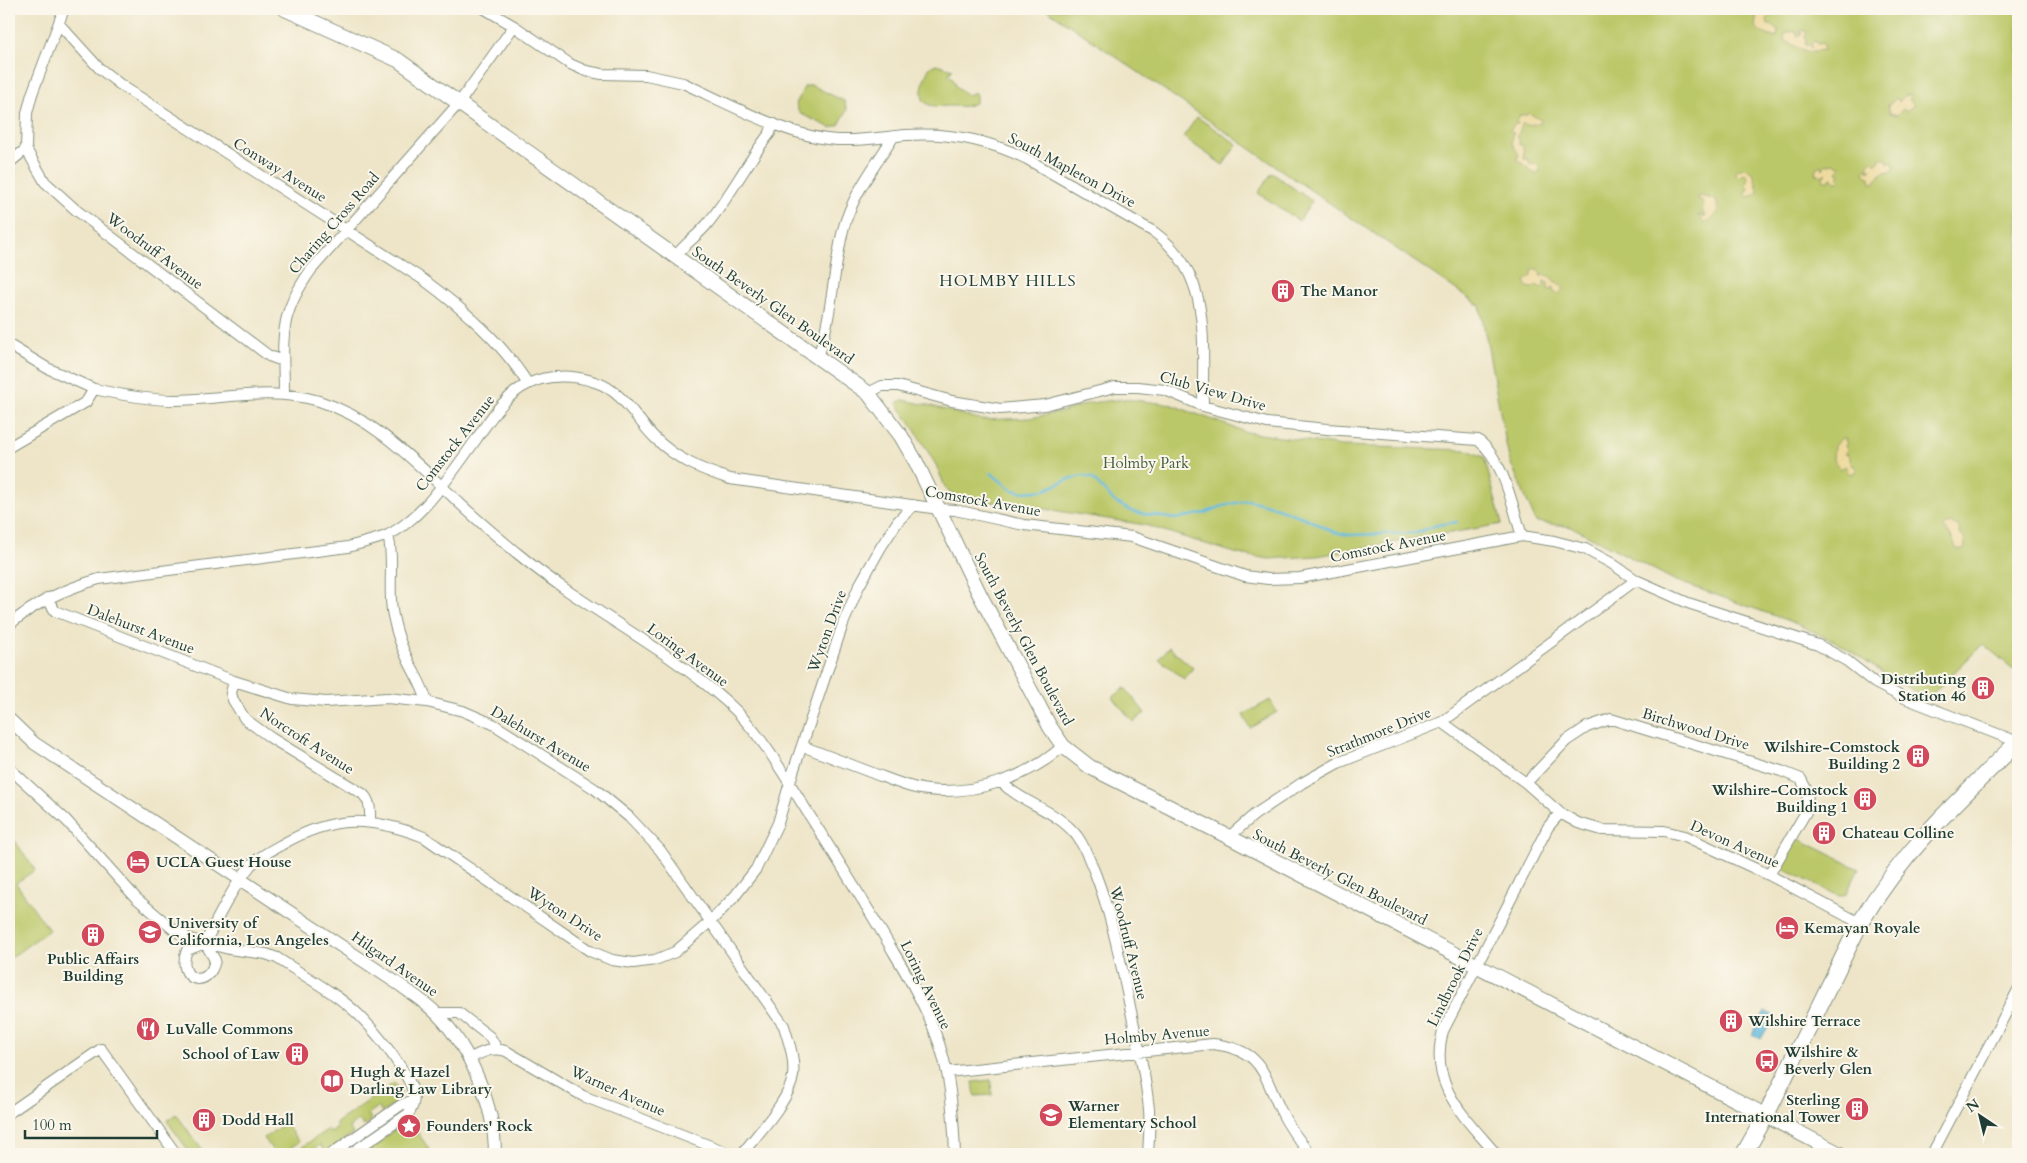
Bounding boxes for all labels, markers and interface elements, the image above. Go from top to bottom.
street label: South Mapleton Drive [1005,128,1139,212]
street label: Conway Avenue [229,133,331,207]
street label: Charing Cross Road [284,168,384,278]
street label: Woodruff Avenue [102,207,208,294]
street label: South Beverly Glen Boulevard [688,241,858,369]
district label: HOLMBY HILLS [939,270,1077,292]
building icon: The Manor [1270,278,1296,304]
place label: The Manor [1300,281,1379,301]
street label: Club View Drive [1157,366,1269,416]
street label: Comstock Avenue [411,390,499,496]
park label: Holmby Park [1103,453,1189,473]
street label: Comstock Avenue [923,481,1043,521]
street label: Comstock Avenue [1328,525,1448,567]
street label: South Beverly Glen Boulevard [970,549,1078,729]
street label: Wyton Drive [803,587,851,676]
street label: Dalehurst Avenue [84,599,198,659]
street label: Loring Avenue [643,619,733,692]
place label: Distributing Station 46 [1881,669,1966,706]
building icon: Distributing Station 46 [1970,675,1996,701]
street label: Dalehurst Avenue [487,701,595,777]
street label: Strathmore Drive [1324,702,1434,762]
street label: Norcroft Avenue [256,703,358,779]
street label: Birchwood Drive [1640,703,1752,755]
place label: Wilshire-Comstock Building 2 [1763,737,1901,774]
building icon: Wilshire-Comstock Building 2 [1905,743,1931,769]
place label: Wilshire-Comstock Building 1 [1711,780,1849,817]
building icon: Wilshire-Comstock Building 1 [1852,786,1878,812]
street label: Devon Avenue [1687,815,1783,873]
building icon: Chateau Colline [1811,820,1837,846]
place label: Chateau Colline [1842,823,1954,843]
street label: South Beverly Glen Boulevard [1249,824,1431,930]
hotel icon: UCLA Guest House [125,849,151,875]
place label: UCLA Guest House [156,852,292,872]
street label: Wyton Drive [523,882,607,946]
street label: Woodruff Avenue [1105,883,1153,1002]
place label: University of California, Los Angeles [168,913,329,950]
hotel icon: Kemayan Royale [1774,915,1800,941]
place label: Kemayan Royale [1804,918,1920,938]
school or university icon: University of California, Los Angeles [137,919,163,945]
building icon: Public Affairs Building [80,922,106,948]
street label: Lindbrook Drive [1422,924,1488,1030]
street label: Hilgard Avenue [348,927,442,1001]
street label: Loring Avenue [896,937,956,1033]
place label: Public Affairs Building [47,949,139,986]
building icon: Wilshire Terrace [1718,1008,1744,1034]
place label: Wilshire Terrace [1747,1011,1861,1031]
restaurant icon: LuValle Commons [135,1016,161,1042]
place label: LuValle Commons [166,1019,293,1039]
street label: Holmby Avenue [1103,1020,1211,1050]
building icon: School of Law [284,1041,310,1067]
place label: Wilshire & Beverly Glen [1783,1042,1873,1079]
place label: School of Law [183,1044,280,1064]
bus stop icon: Wilshire & Beverly Glen [1754,1048,1780,1074]
street label: Warner Avenue [566,1061,669,1121]
place label: Hugh & Hazel Darling Law Library [350,1062,493,1099]
library icon: Hugh & Hazel Darling Law Library [319,1068,345,1094]
place label: Sterling International Tower [1705,1090,1841,1127]
north arrow [1954,1090,2004,1140]
text: N [1962,1094,1983,1117]
place label: Warner Elementary School [1067,1096,1197,1133]
building icon: Sterling International Tower [1844,1096,1870,1122]
school or university icon: Warner Elementary School [1038,1102,1064,1128]
building icon: Dodd Hall [191,1107,217,1133]
scale bar [25,1108,158,1140]
place label: Dodd Hall [222,1110,295,1130]
place icon: Founders' Rock [396,1113,422,1139]
text: 100 m [32,1115,72,1135]
place label: Founders' Rock [426,1116,534,1136]

